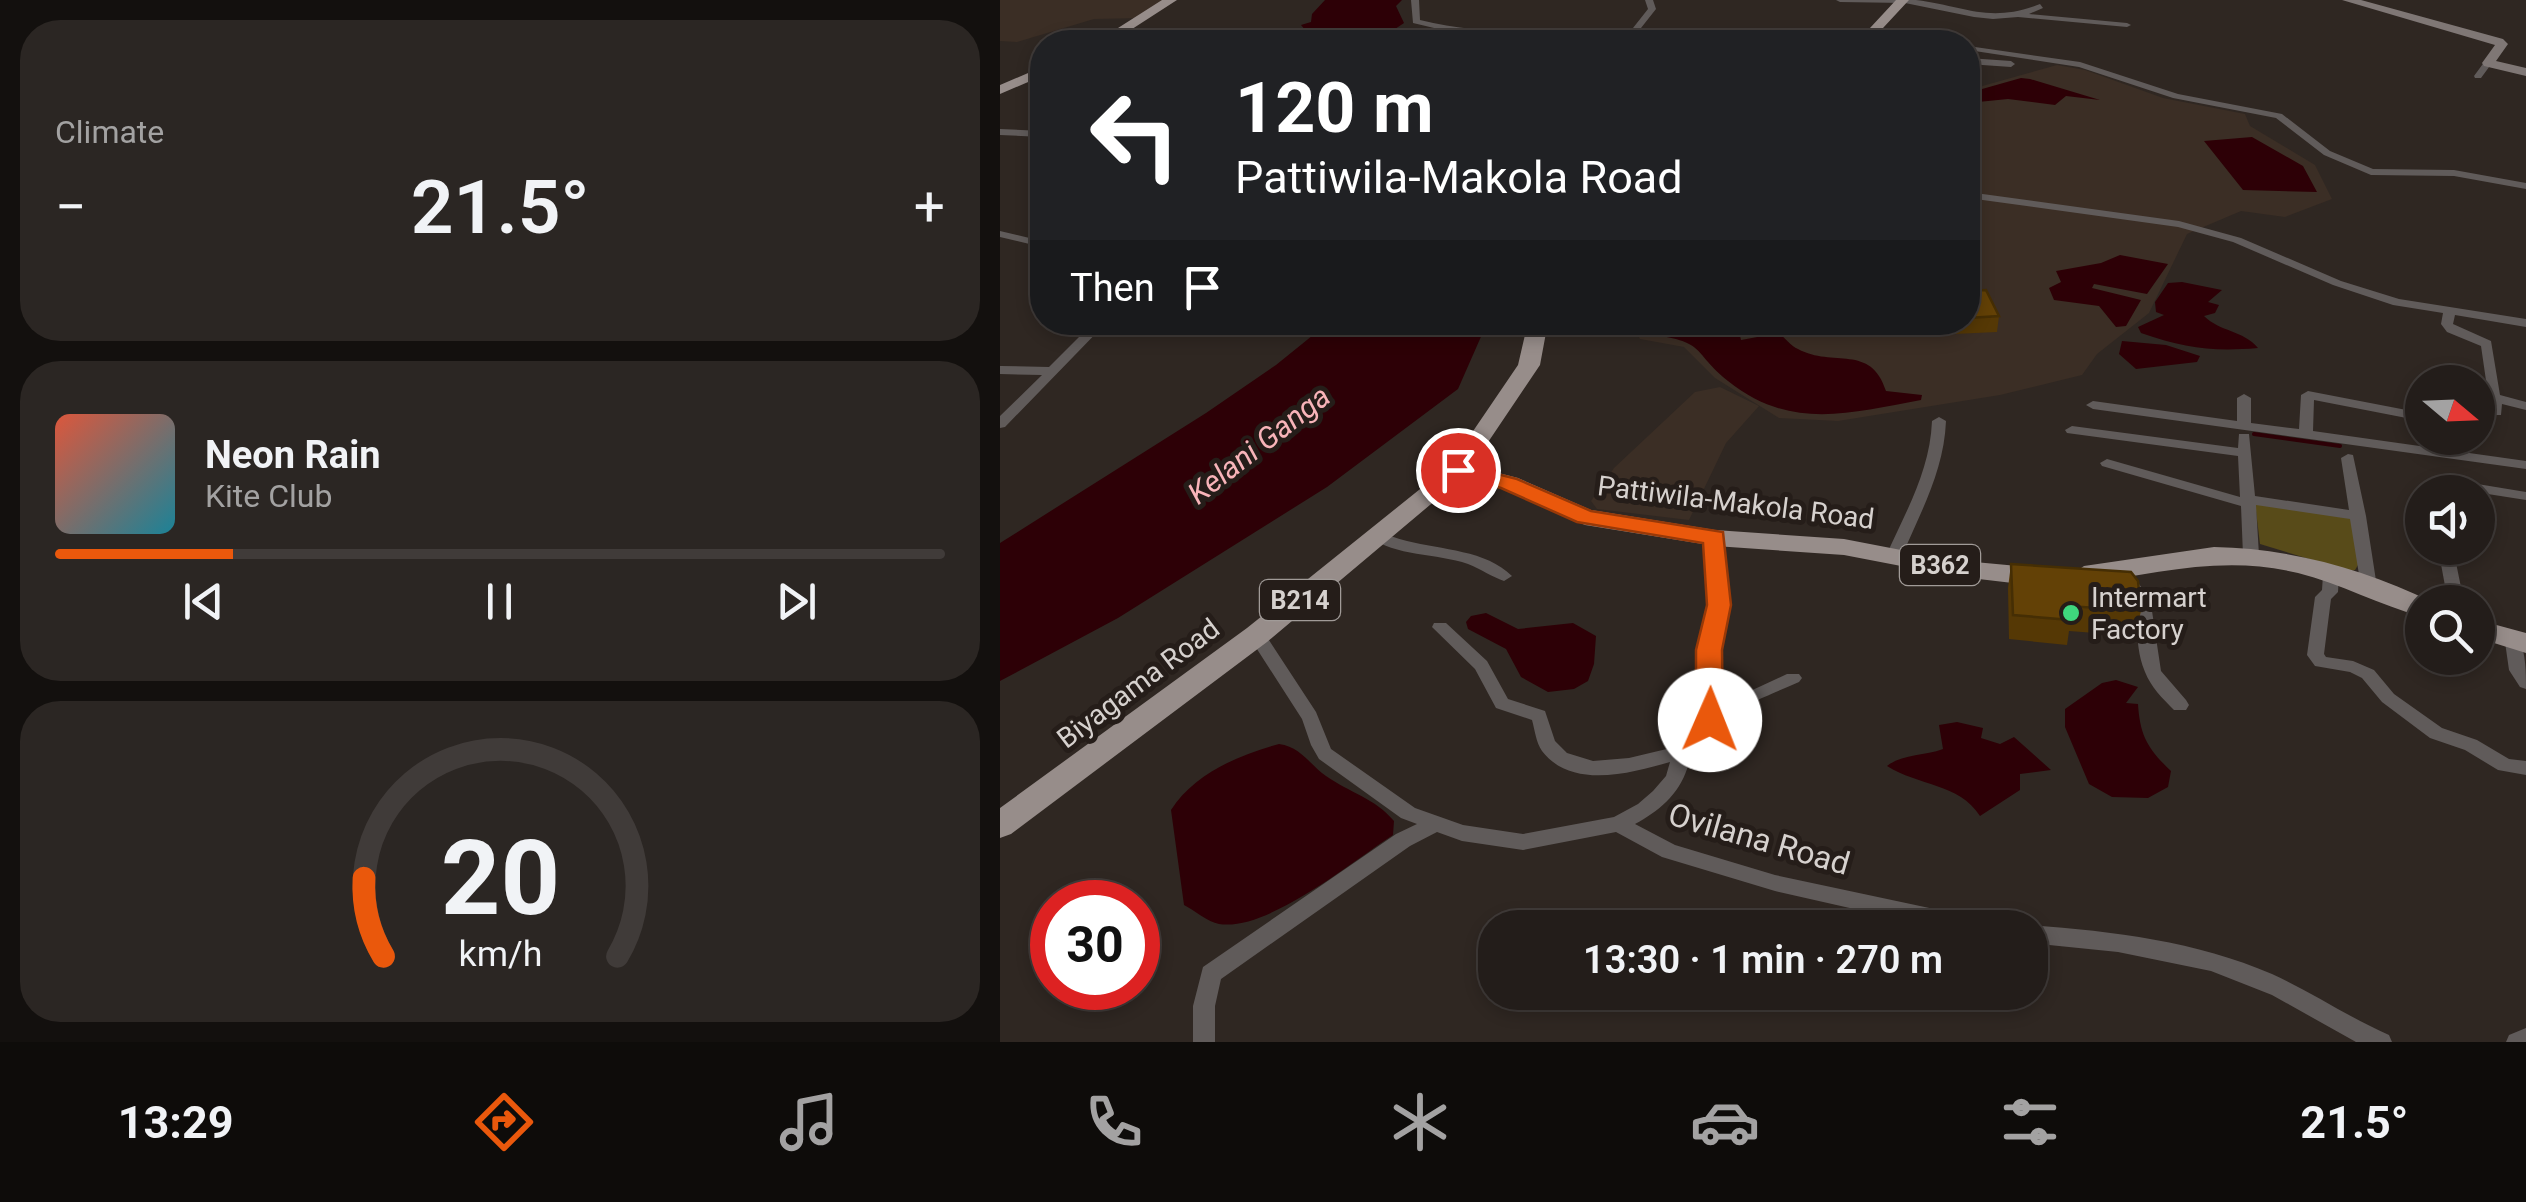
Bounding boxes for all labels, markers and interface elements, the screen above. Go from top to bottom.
text: 120 m [1235,67,1434,149]
icon: left [1070,70,1200,200]
text: Climate [55,113,164,151]
text: Pattiwila-Makola Road [1235,151,1683,204]
text: 21.5° [411,163,590,251]
text: − [55,175,86,239]
text: + [914,175,945,239]
icon: arrive [1175,260,1230,315]
text: Then [1070,266,1155,310]
north arrow [2405,365,2495,455]
map controls [2405,365,2495,675]
water label: Kelani Ganga [1181,378,1337,511]
pin [1416,428,1501,513]
text: Neon Rain [205,433,381,477]
icon: arrive [1431,443,1486,498]
street label: Pattiwila-Makola Road [1596,469,1876,536]
button: sound [2405,475,2495,565]
text: Kite Club [205,477,332,515]
road number: B362 [1900,545,1980,585]
icon: previous [176,574,231,629]
icon: pause [472,574,527,629]
icon: next [769,574,824,629]
road number: B214 [1260,580,1340,620]
place label: Intermart Factory [2091,581,2207,646]
button: search [2405,585,2495,675]
marker: Intermart Factory [2060,602,2082,624]
street label: Biyagama Road [1051,612,1226,755]
position arrow [1658,668,1762,772]
street label: Ovilana Road [1664,795,1854,883]
text: 20 [440,818,560,939]
speed limit sign: 30 [1030,880,1160,1010]
text: km/h [458,933,542,975]
text: 13:30 · 1 min · 270 m [1583,938,1943,982]
icon: directions [469,1087,539,1157]
icon: music [774,1087,844,1157]
icon: phone [1079,1087,1149,1157]
icon: climate [1385,1087,1455,1157]
icon: car [1690,1087,1760,1157]
icon: filters [1995,1087,2065,1157]
text: 13:29 [118,1096,234,1149]
text: 21.5° [2300,1096,2408,1149]

